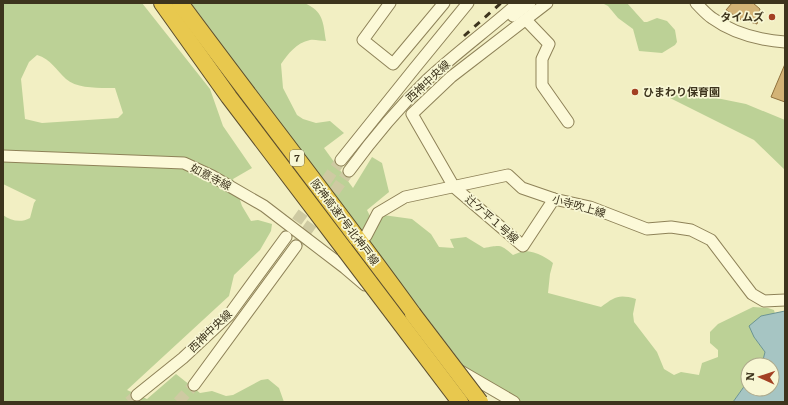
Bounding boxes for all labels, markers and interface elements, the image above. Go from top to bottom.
place label: タイムズ [720,8,764,24]
marker: タイムズ [767,12,777,22]
street label: 西神中央線 [402,56,453,105]
place label: ひまわり保育園 [643,83,720,99]
marker: ひまわり保育園 [630,87,640,97]
road number: 7 [290,150,304,166]
street label: 如意寺線 [188,159,235,193]
street label: 阪神高速7号北神戸線 [308,175,384,268]
street label: 小寺吹上線 [551,190,608,220]
street label: 辻ケ平１号線 [463,191,523,246]
street label: 西神中央線 [184,305,235,355]
north arrow [740,357,780,397]
text: N [741,371,757,381]

